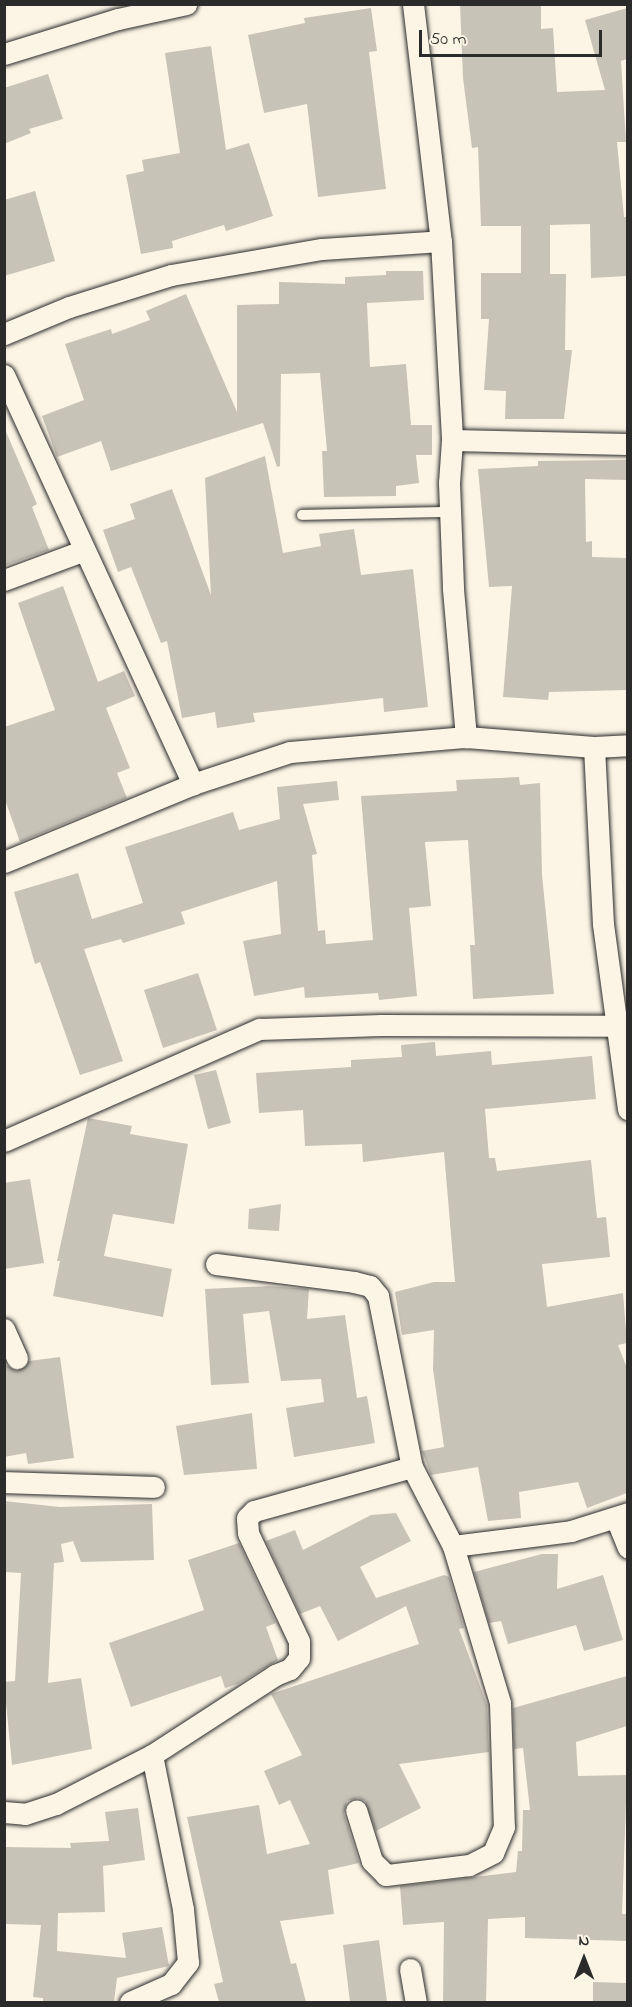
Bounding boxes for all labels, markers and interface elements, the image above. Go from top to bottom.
scale bar [422,18,605,56]
text: 50 m [430,27,467,53]
north arrow [554,1929,614,1989]
text: N [579,1929,589,1953]

